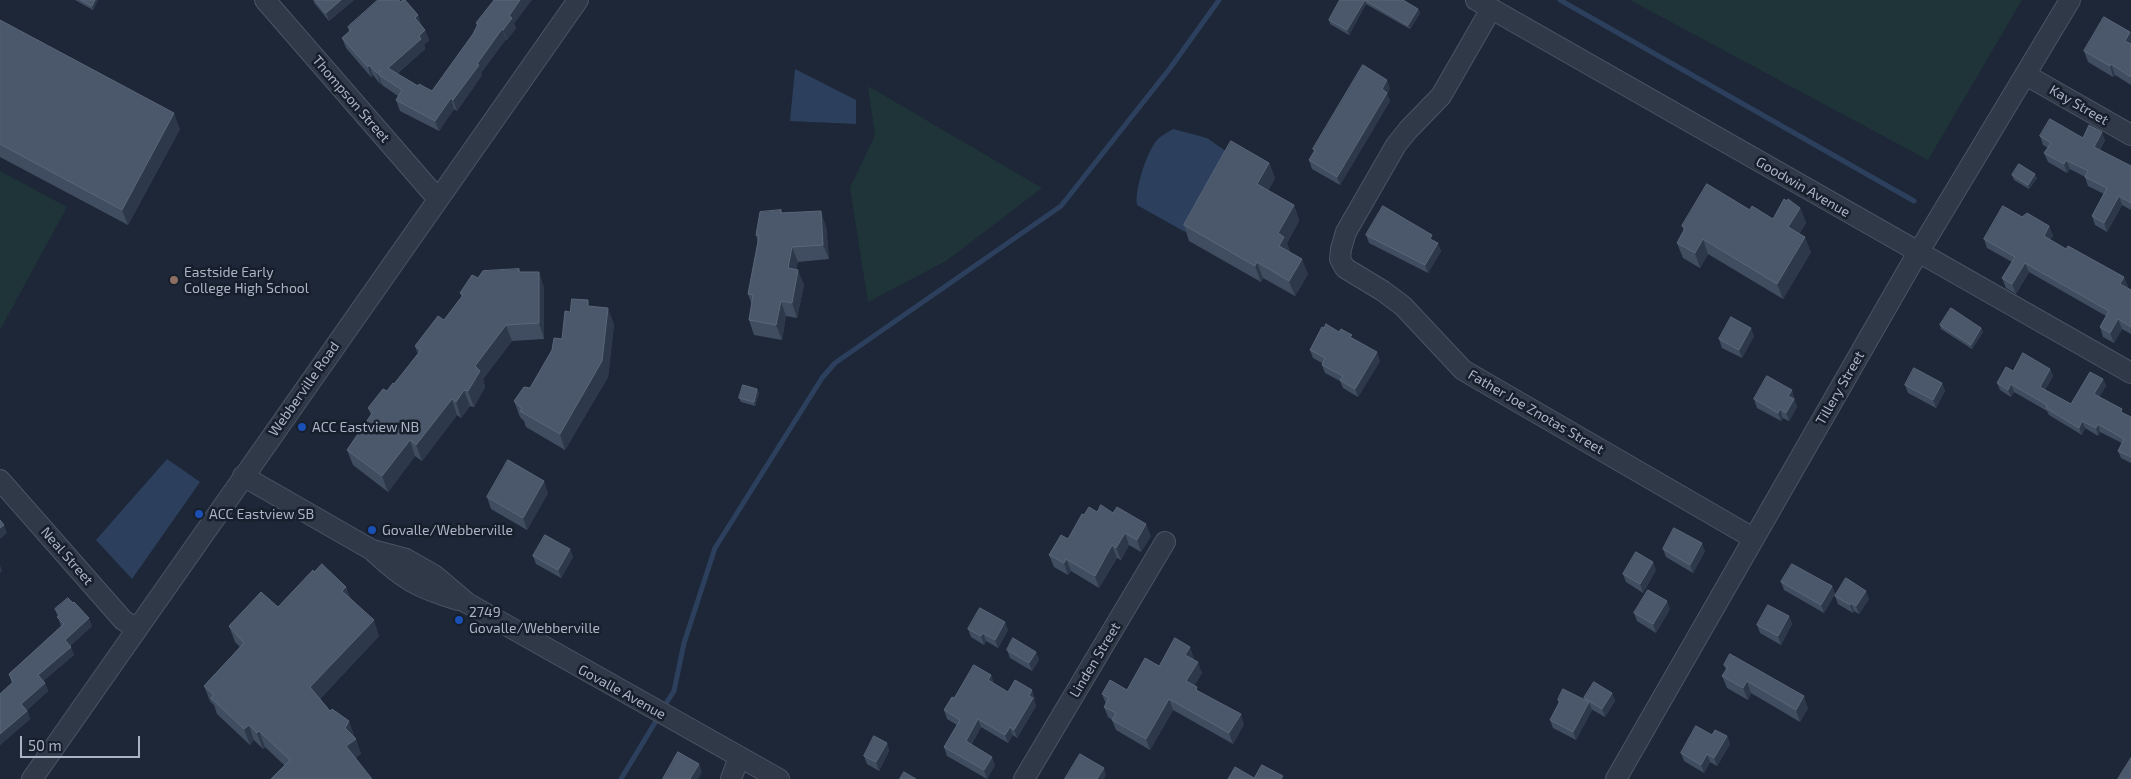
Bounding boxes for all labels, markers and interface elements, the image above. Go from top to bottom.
street label: Thompson Street [309,52,393,146]
street label: Kay Street [2046,81,2112,129]
street label: Goodwin Avenue [1753,153,1853,221]
place label: Eastside Early College High School [184,264,309,296]
marker: Eastside Early College High School [168,274,180,286]
street label: Webberville Road [265,338,343,440]
street label: Tillery Street [1812,348,1868,428]
street label: Father Joe Znotas Street [1465,366,1607,458]
place label: ACC Eastview NB [312,419,419,435]
marker: ACC Eastview NB [296,421,308,433]
place label: ACC Eastview SB [209,506,314,522]
marker: ACC Eastview SB [193,508,205,520]
place label: Govalle/Webberville [382,522,513,538]
street label: Neal Street [37,524,97,588]
marker: Govalle/Webberville [366,524,378,536]
place label: 2749 Govalle/Webberville [469,604,600,636]
marker: 2749 Govalle/Webberville [453,614,465,626]
street label: Linden Street [1066,619,1124,701]
street label: Govalle Avenue [575,661,669,723]
scale bar [22,726,142,758]
text: 50 m [28,736,62,754]

